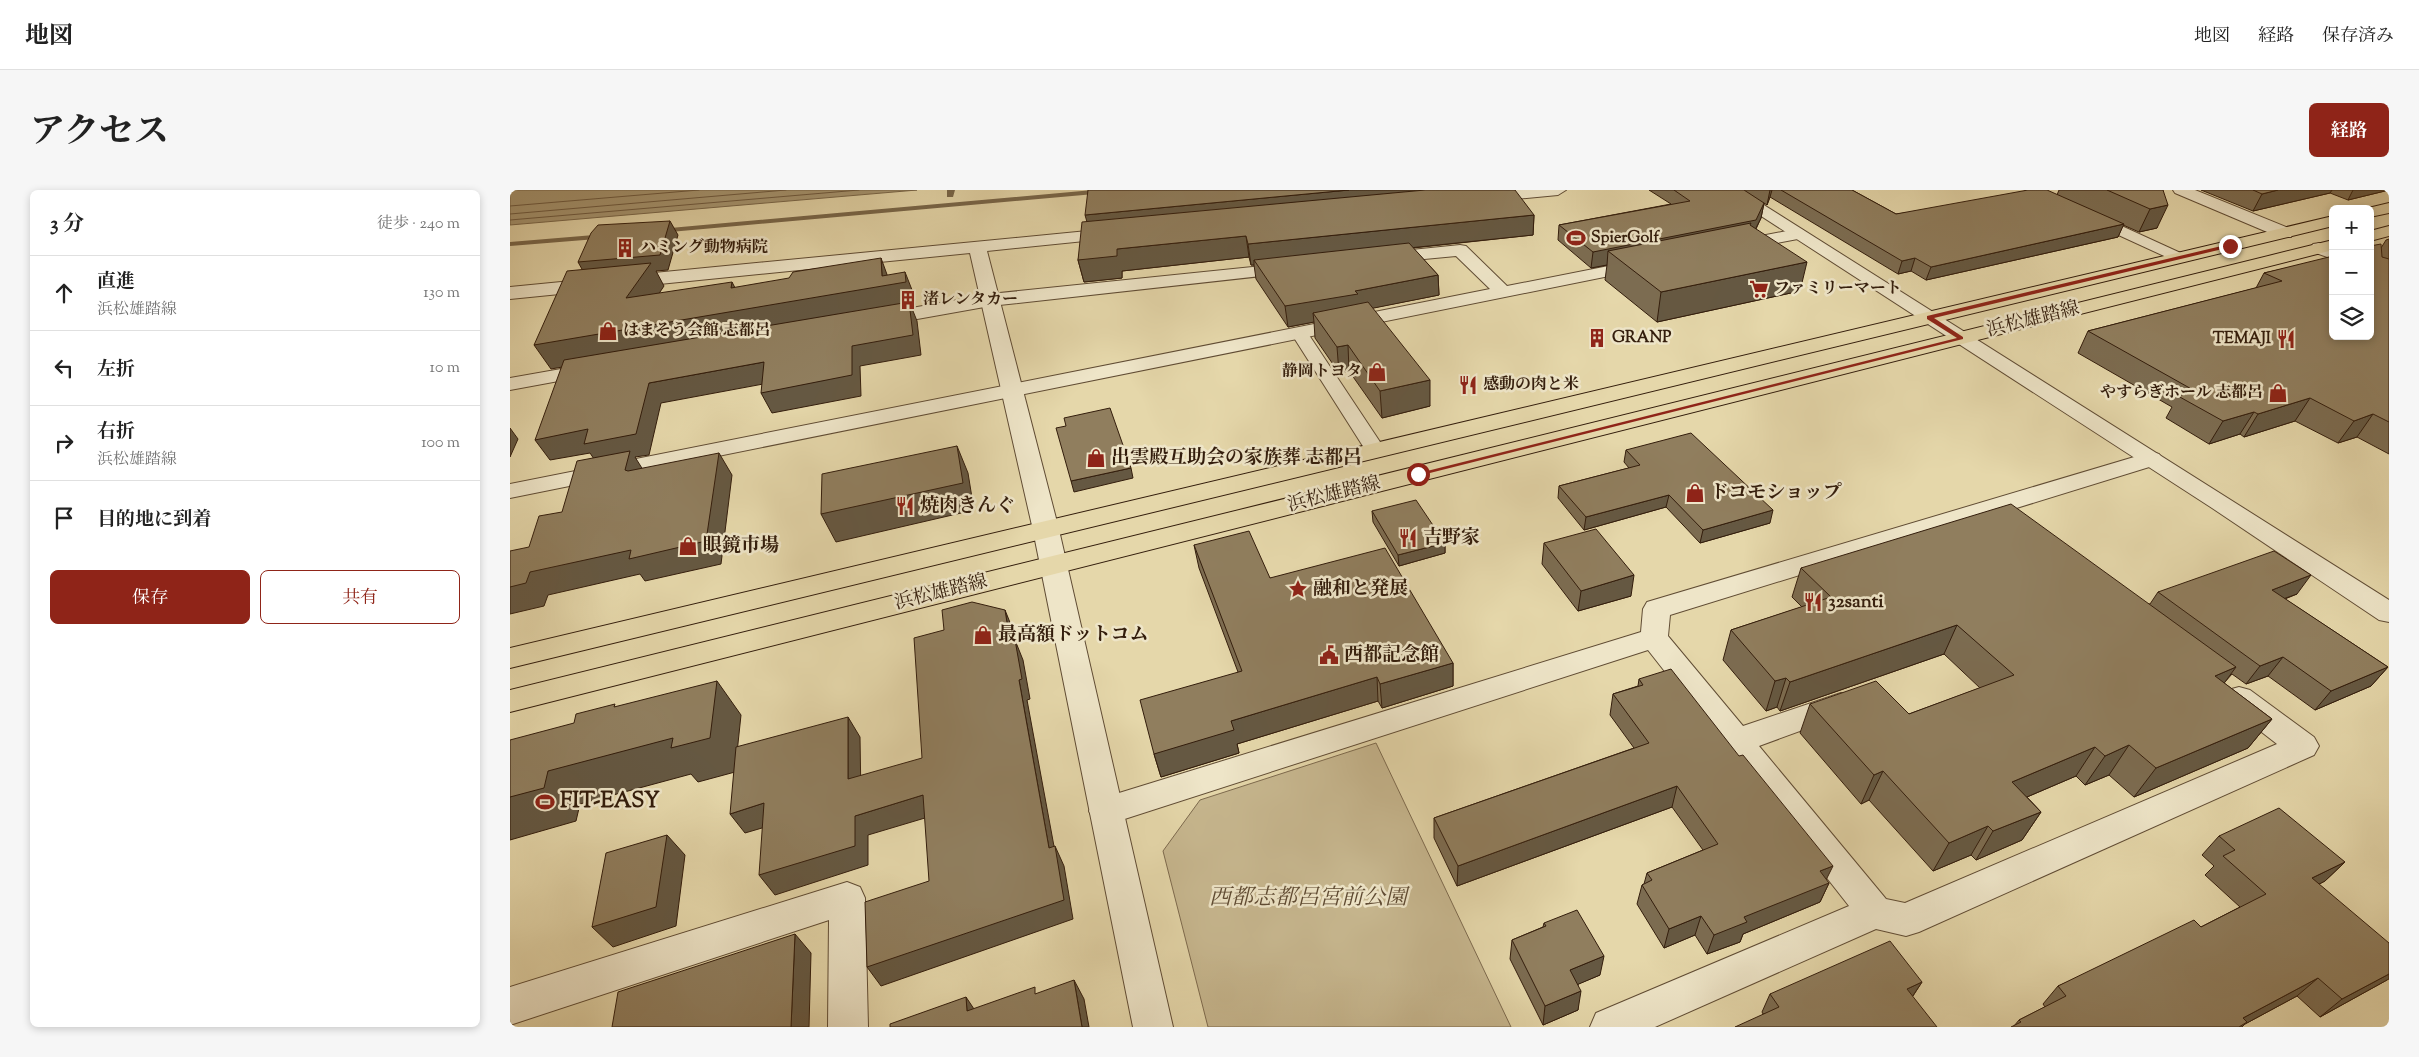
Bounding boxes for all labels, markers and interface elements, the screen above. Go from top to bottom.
text: 地図 [25,20,73,54]
text: 地図 [2194,24,2230,50]
text: 経路 [2258,24,2294,50]
text: 保存済み [2322,24,2394,50]
button: 経路 [2309,103,2389,157]
text: アクセス [30,108,169,159]
map controls [2329,205,2374,340]
button: + [2329,205,2374,250]
text: 3 分 [50,210,84,240]
text: 徒歩 · 240 m [377,213,460,236]
sports icon: SpierGolf [1565,227,1587,249]
place label: SpierGolf [1591,227,1661,250]
route end [2219,235,2242,258]
building icon: ハミング動物病院 [614,237,636,259]
place label: ハミング動物病院 [640,237,768,260]
button: − [2329,250,2374,295]
text: 直進 [97,269,135,296]
supermarket icon: ファミリーマート [1748,278,1770,300]
place label: ファミリーマート [1774,278,1902,301]
icon: ahead [50,279,78,307]
text: 130 m [423,282,460,305]
building icon: 渚レンタカー [897,289,919,311]
place label: 渚レンタカー [923,289,1018,312]
street label: 浜松雄踏線 [1984,295,2082,345]
button: layers [2329,295,2374,340]
text: 浜松雄踏線 [97,299,177,322]
shop icon: はまそう会館 志都呂 [597,320,619,342]
place label: はまそう会館 志都呂 [623,320,770,343]
building icon: GRANP [1586,327,1608,349]
place label: GRANP [1612,327,1671,350]
place label: TEMAJI [2213,328,2272,351]
restaurant icon: TEMAJI [2275,328,2297,350]
icon: left [50,354,78,382]
text: 左折 [97,357,135,384]
text: 10 m [430,357,460,380]
place label: 静岡トヨタ [1282,361,1362,384]
shop icon: 静岡トヨタ [1366,361,1388,383]
restaurant icon: 感動の肉と米 [1457,374,1479,396]
place label: 感動の肉と米 [1483,374,1579,397]
place label: やすらぎホール 志都呂 [2100,382,2263,405]
shop icon: やすらぎホール 志都呂 [2267,382,2289,404]
text: 右折 [97,419,135,446]
icon: right [50,429,78,457]
text: 100 m [421,432,460,455]
place label: 出雲殿互助会の家族葬 志都呂 [1111,445,1362,472]
shop icon: 出雲殿互助会の家族葬 志都呂 [1085,447,1107,469]
text: 浜松雄踏線 [97,449,177,472]
route start [1407,463,1430,486]
street label: 浜松雄踏線 [1285,470,1383,520]
place label: ドコモショップ [1710,480,1842,507]
shop icon: ドコモショップ [1684,482,1706,504]
place label: 焼肉きんぐ [920,493,1015,520]
restaurant icon: 焼肉きんぐ [894,495,916,517]
icon: arrive [50,504,78,532]
text: 目的地に到着 [97,507,211,534]
place label: 吉野家 [1423,525,1480,552]
restaurant icon: 吉野家 [1397,527,1419,549]
place label: 眼鏡市場 [703,533,779,560]
shop icon: 眼鏡市場 [677,535,699,557]
street label: 浜松雄踏線 [892,568,990,618]
button: 保存 [50,570,250,624]
button: 共有 [260,570,460,624]
place label: 融和と発展 [1313,576,1408,603]
place icon: 融和と発展 [1287,578,1309,600]
place label: 32santi [1828,589,1884,616]
restaurant icon: 32santi [1802,591,1824,613]
place label: 最高額ドットコム [998,622,1148,649]
shop icon: 最高額ドットコム [972,624,994,646]
place label: 西都記念館 [1344,642,1439,669]
public building icon: 西都記念館 [1318,644,1340,666]
place label: FIT-EASY [560,786,660,818]
sports icon: FIT-EASY [534,791,556,813]
park label: 西都志都呂宮前公園 [1209,883,1410,915]

